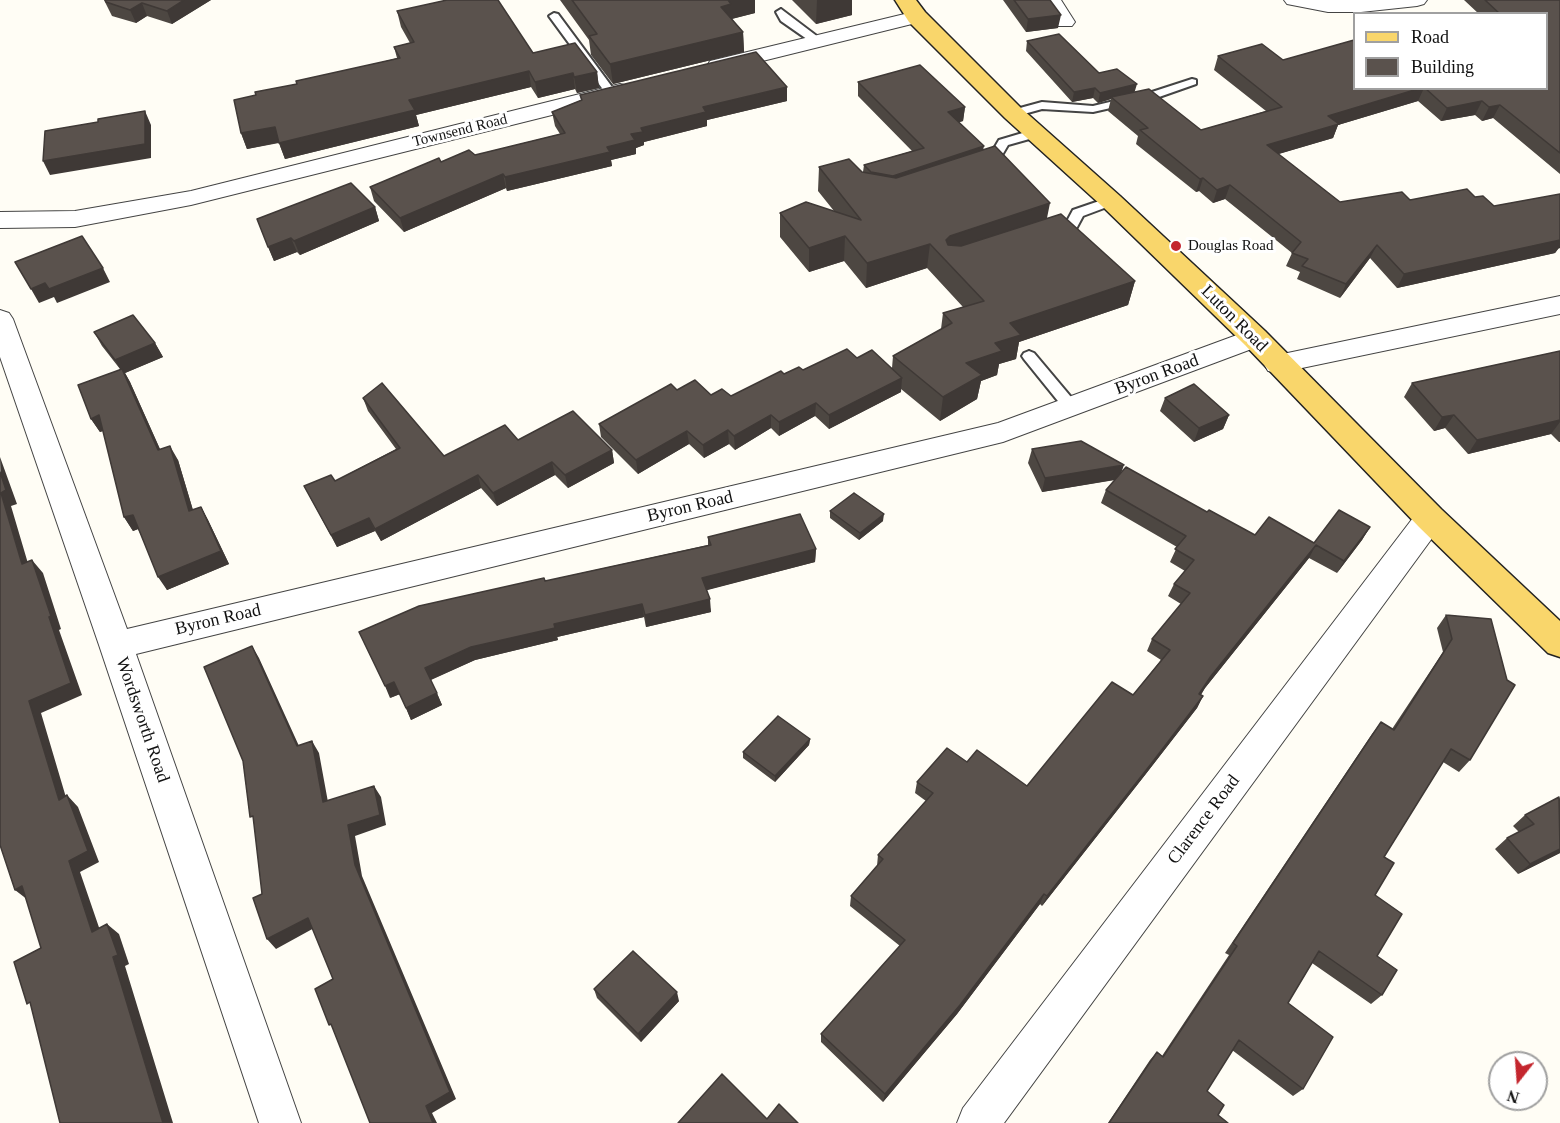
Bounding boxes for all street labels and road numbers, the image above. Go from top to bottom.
street label: Townsend Road [411,111,509,151]
street label: Luton Road [1196,281,1272,357]
street label: Byron Road [1112,350,1202,400]
street label: Byron Road [645,487,735,527]
street label: Byron Road [173,600,263,640]
street label: Wordsworth Road [110,655,174,785]
street label: Clarence Road [1163,771,1245,869]

